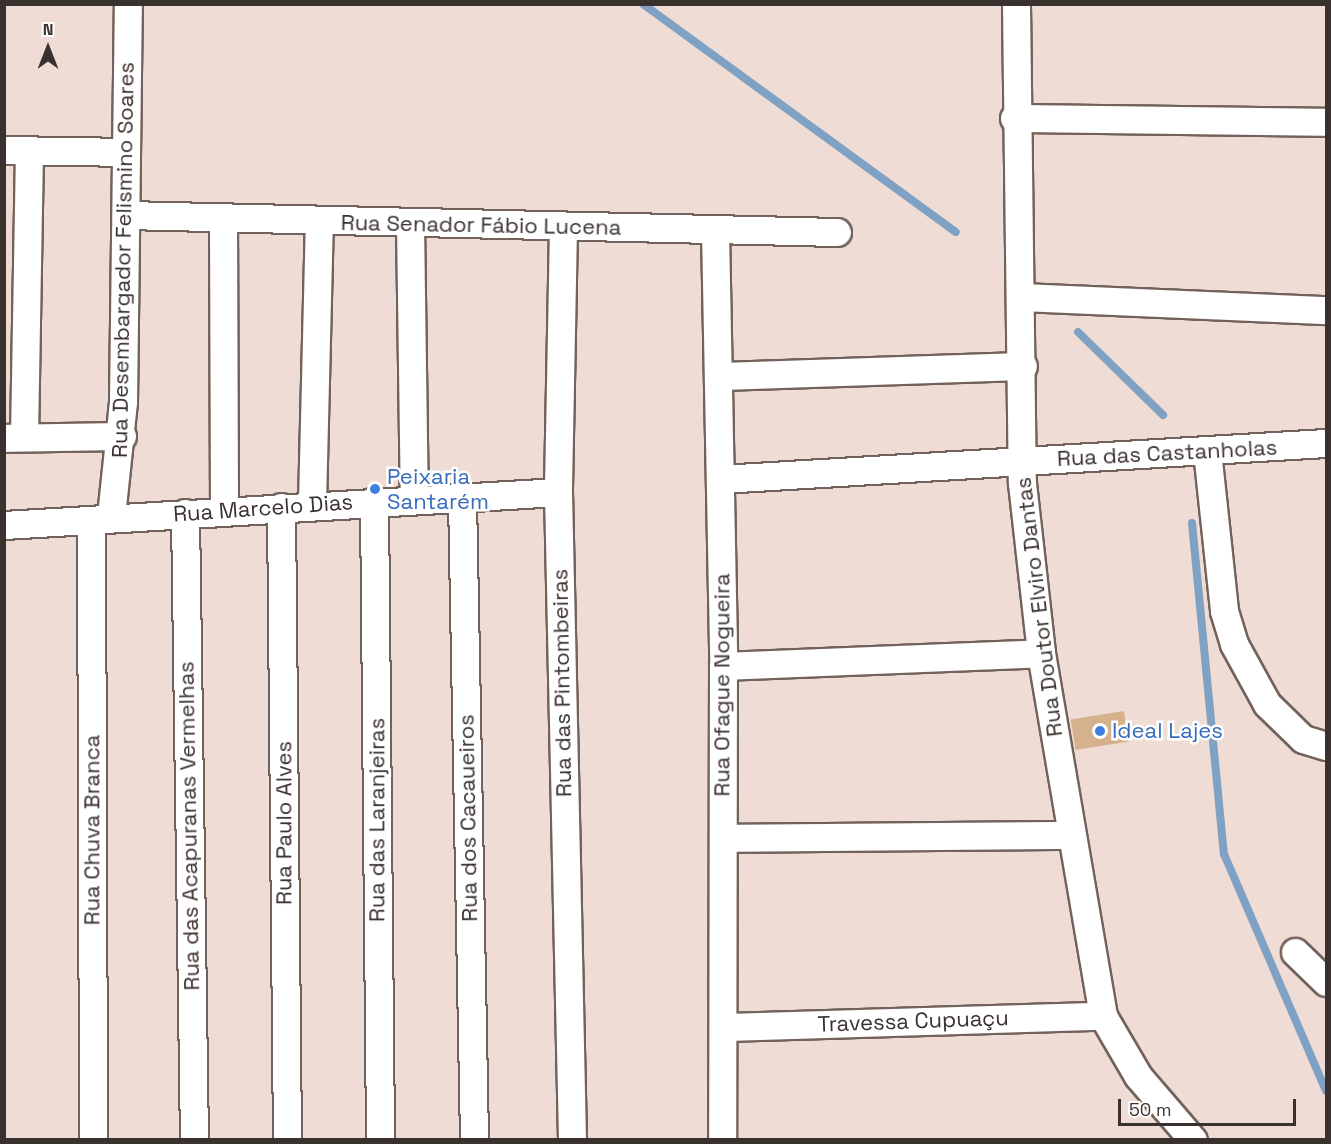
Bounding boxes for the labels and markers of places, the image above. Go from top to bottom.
place label: Peixaria Santarém [387,463,489,514]
marker: Peixaria Santarém [368,482,382,496]
place label: Ideal Lajes [1112,718,1223,744]
marker: Ideal Lajes [1093,724,1107,738]

